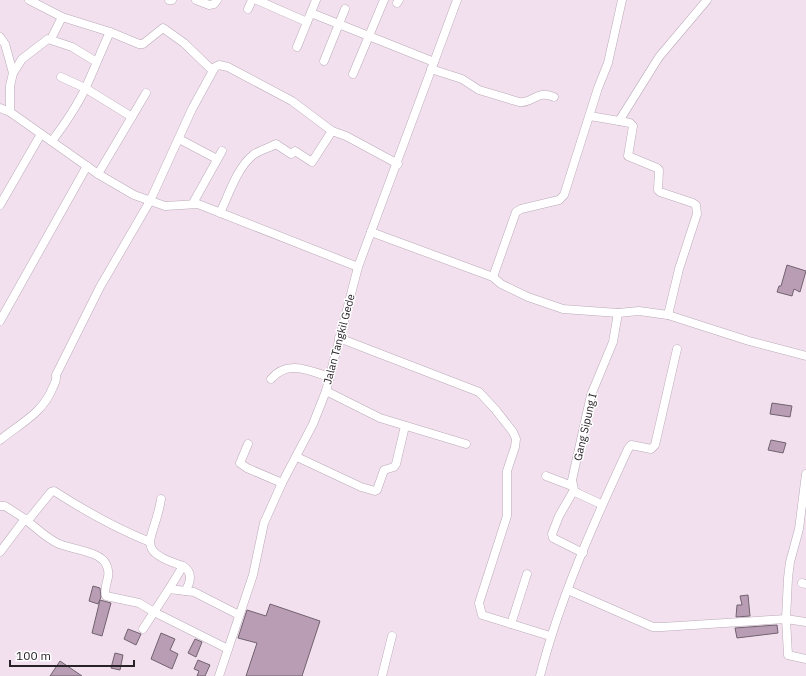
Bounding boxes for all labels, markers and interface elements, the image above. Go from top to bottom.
street label: Jalan Tangkil Gede [320,292,358,386]
street label: Gang Sipung I [570,392,600,462]
scale bar [10,642,134,668]
text: 100 m [16,648,51,663]

